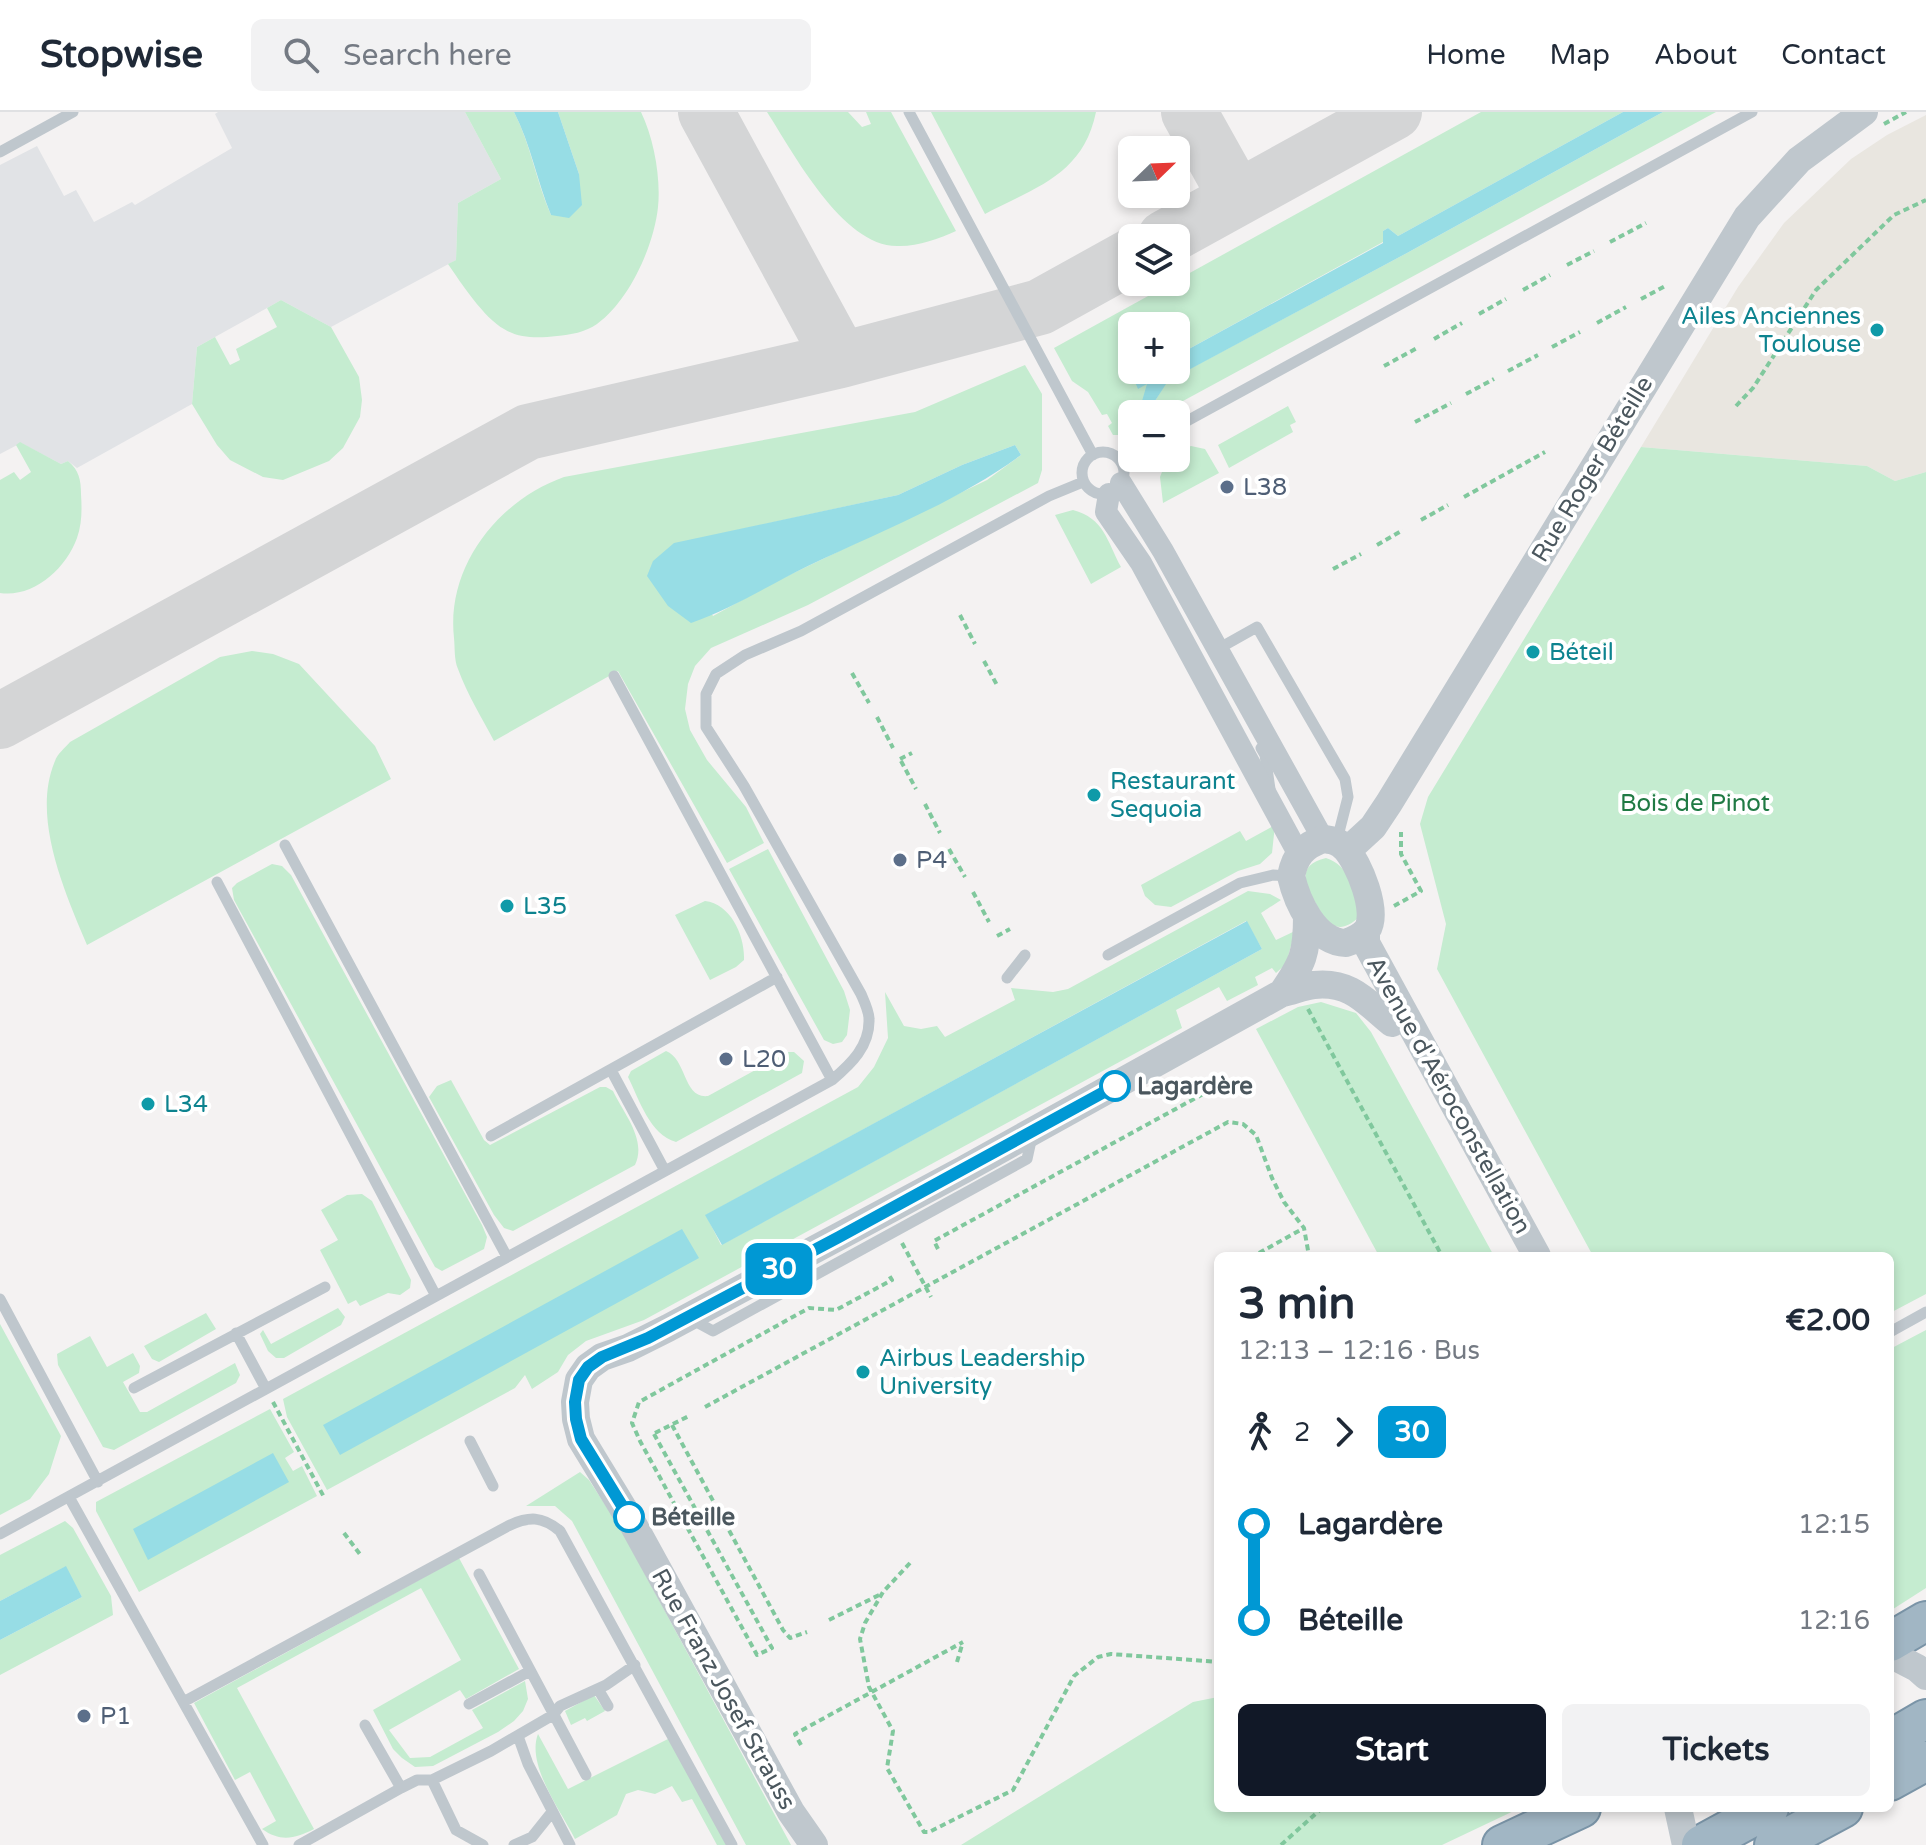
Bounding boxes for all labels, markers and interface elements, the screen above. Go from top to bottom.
search box [251,19,811,91]
text: Stopwise [40,32,203,78]
icon: search [279,33,323,77]
text: Search here [343,37,512,74]
text: Home [1426,38,1506,72]
text: Map [1550,38,1610,72]
text: About [1654,38,1737,72]
text: Contact [1781,38,1886,72]
north arrow [1118,136,1190,208]
map controls [1118,136,1190,472]
button: layers [1118,224,1190,296]
place label: Ailes Anciennes Toulouse [1681,302,1861,359]
button: + [1118,312,1190,384]
marker: Ailes Anciennes Toulouse [1868,321,1886,339]
street label: Rue Roger Béteille [1526,371,1659,567]
button: − [1118,400,1190,472]
place label: L38 [1243,473,1287,502]
marker: L38 [1218,478,1236,496]
place label: Béteil [1549,638,1614,667]
marker: Béteil [1524,643,1542,661]
place label: Restaurant Sequoia [1110,767,1235,824]
marker: Restaurant Sequoia [1085,786,1103,804]
park label: Bois de Pinot [1620,789,1770,818]
place label: P4 [916,846,947,875]
marker: P4 [891,851,909,869]
place label: L35 [523,892,567,921]
marker: L35 [498,897,516,915]
street label: Avenue d'Aéroconstellation [1360,951,1537,1239]
place label: L20 [742,1045,786,1074]
marker: L20 [717,1050,735,1068]
marker: Lagardère [1100,1071,1130,1101]
place label: Lagardère [1137,1072,1253,1101]
place label: L34 [164,1090,208,1119]
marker: L34 [139,1095,157,1113]
line badge: 30 [743,1243,815,1295]
text: 30 [761,1252,797,1286]
text: 3 min [1238,1278,1355,1331]
text: €2.00 [1785,1302,1870,1339]
text: 12:13 – 12:16 · Bus [1238,1335,1480,1366]
place label: Airbus Leadership University [879,1344,1086,1401]
marker: Airbus Leadership University [854,1363,872,1381]
icon: walk [1238,1410,1282,1454]
icon: forward [1322,1410,1366,1454]
text: 30 [1394,1415,1430,1449]
text: 2 [1294,1417,1310,1448]
marker: Béteille [614,1502,644,1532]
place label: Béteille [651,1503,736,1532]
text: Lagardère [1298,1506,1443,1543]
text: 12:15 [1798,1509,1870,1540]
street label: Rue Franz Josef Strauss [645,1564,802,1815]
text: Béteille [1298,1602,1403,1639]
text: 12:16 [1798,1605,1870,1636]
place label: P1 [100,1702,131,1731]
button: Start [1238,1704,1546,1796]
button: Tickets [1562,1704,1870,1796]
marker: P1 [75,1707,93,1725]

